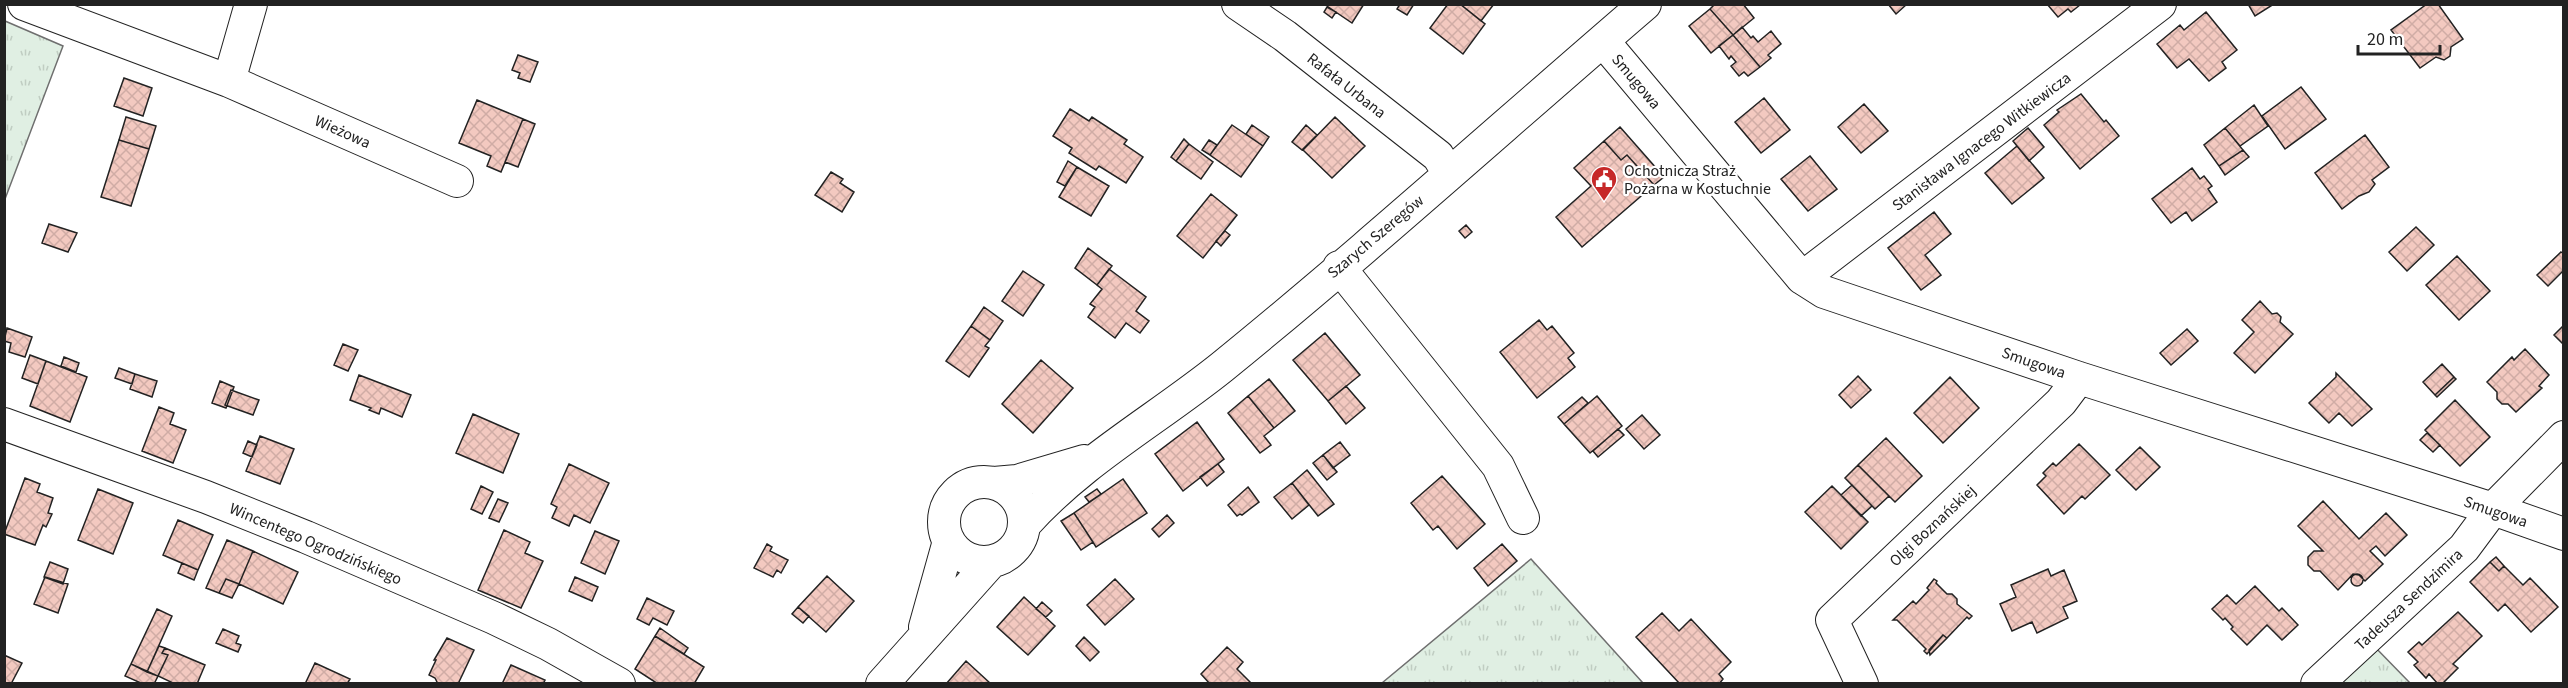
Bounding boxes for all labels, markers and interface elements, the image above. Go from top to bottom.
scale bar [2358,18,2440,56]
text: 20 m [2367,27,2403,52]
street label: Rafała Urbana [1302,48,1391,124]
street label: Smugowa [1606,49,1666,114]
street label: Stanisława Ignacego Witkiewicza [1888,67,2076,216]
street label: Wieżowa [311,110,374,154]
place label: Ochotnicza Straż Pożarna w Kostuchnie [1624,160,1771,200]
public building icon: Ochotnicza Straż Pożarna w Kostuchnie [1589,164,1619,202]
street label: Szarych Szeregów [1323,189,1429,284]
street label: Smugowa [1999,342,2069,384]
street label: Olgi Boznańskiej [1885,480,1981,572]
street label: Smugowa [2461,491,2531,533]
street label: Wincentego Ogrodzińskiego [226,498,405,590]
street label: Tadeusza Sendzimira [2350,544,2468,656]

